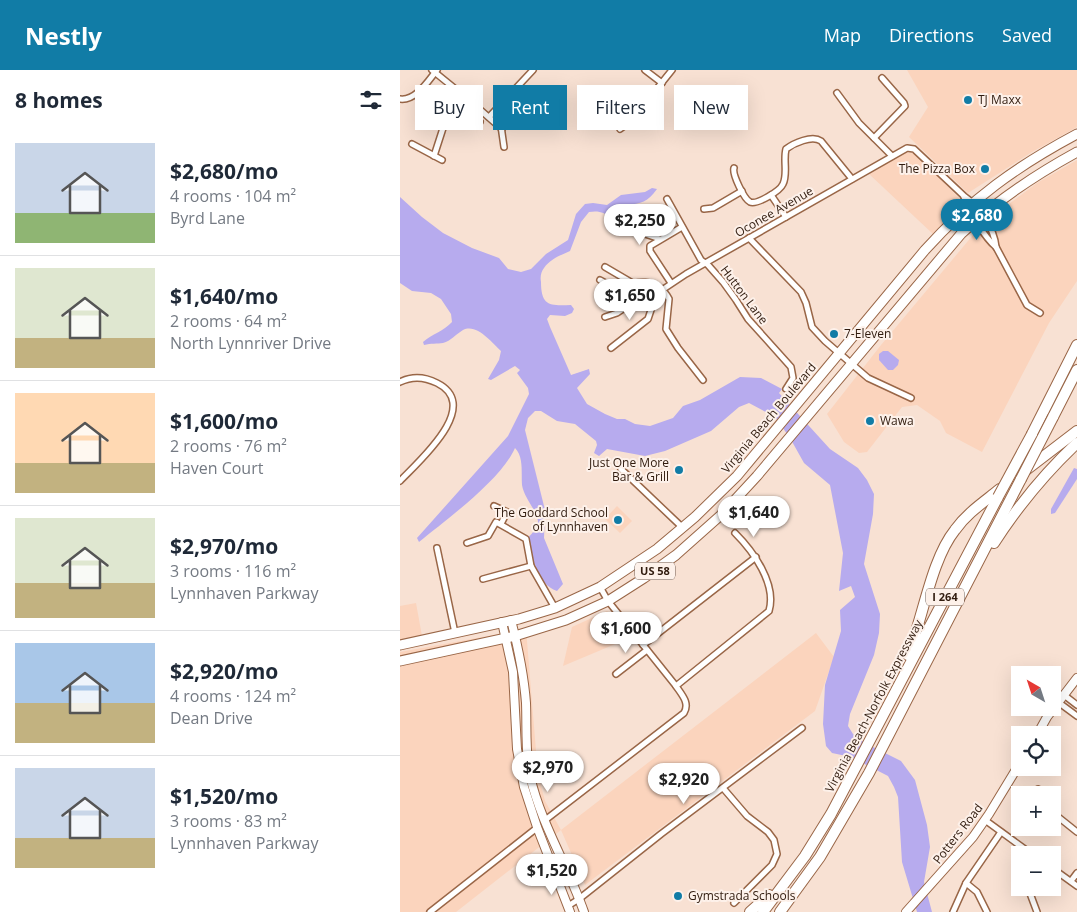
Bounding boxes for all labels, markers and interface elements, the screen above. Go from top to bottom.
text: Nestly [25,19,102,52]
text: Map [824,23,861,47]
text: Directions [889,23,974,47]
text: Saved [1002,23,1052,47]
chip: Buy [415,85,483,130]
chip: Rent [493,85,567,130]
chip: Filters [577,85,664,130]
chip: New [674,85,748,130]
text: 8 homes [15,86,103,114]
icon: filters [357,86,385,114]
place label: TJ Maxx [978,91,1022,108]
marker: TJ Maxx [962,94,974,106]
text: $2,680/mo [170,157,278,185]
place label: The Pizza Box [899,160,976,177]
icon: home [55,163,115,223]
marker: The Pizza Box [979,163,991,175]
street label: Oconee Avenue [731,182,816,241]
text: 4 rooms · 104 m² [170,185,296,207]
pin: $2,680 [936,198,1018,241]
pin: $2,250 [599,204,681,246]
text: $2,680 [952,204,1002,226]
text: Byrd Lane [170,207,245,229]
text: $2,250 [615,209,665,231]
street label: Hutton Lane [717,262,772,328]
pin: $1,650 [589,278,671,321]
text: $1,640/mo [170,282,278,310]
text: $1,650 [605,284,655,306]
icon: home [55,288,115,348]
text: 2 rooms · 64 m² [170,310,287,332]
place label: 7-Eleven [844,325,891,342]
marker: 7-Eleven [828,328,840,340]
text: North Lynnriver Drive [170,332,331,354]
street label: Virginia Beach Boulevard [717,359,820,476]
text: $1,600/mo [170,407,278,435]
place label: Wawa [880,412,914,429]
icon: home [55,413,115,473]
marker: Wawa [864,415,876,427]
text: 2 rooms · 76 m² [170,435,287,457]
place label: Just One More Bar & Grill [588,454,669,485]
text: Haven Court [170,457,263,479]
marker: Just One More Bar & Grill [673,464,685,476]
pin: $1,640 [713,496,795,538]
text: $1,640 [729,501,779,523]
place label: The Goddard School of Lynnhaven [494,504,608,535]
marker: The Goddard School of Lynnhaven [612,514,624,526]
text: $2,970/mo [170,532,278,560]
icon: home [55,538,115,598]
text: 3 rooms · 116 m² [170,560,296,582]
road number: US 58 [635,562,675,580]
text: Lynnhaven Parkway [170,582,318,604]
road number: I 264 [926,588,964,606]
pin: $1,600 [585,612,667,654]
street label: Virginia Beach-Norfolk Expressway [821,616,927,795]
text: $1,600 [601,617,651,639]
text: $2,920/mo [170,657,278,685]
icon: home [55,663,115,723]
north arrow [1011,666,1061,716]
map controls [1011,666,1061,896]
text: 4 rooms · 124 m² [170,685,296,707]
text: Dean Drive [170,707,253,729]
button: locate [1011,726,1061,776]
pin: $2,970 [507,750,589,793]
text: $2,970 [523,756,573,778]
pin: $2,920 [643,762,725,805]
text: $2,920 [659,768,709,790]
text: $1,520/mo [170,782,278,810]
button: + [1011,786,1061,836]
icon: home [55,788,115,848]
street label: Potters Road [929,800,987,867]
text: 3 rooms · 83 m² [170,810,287,832]
text: Lynnhaven Parkway [170,832,318,854]
button: − [1011,846,1061,896]
pin: $1,520 [511,854,593,896]
text: $1,520 [527,859,577,881]
place label: Gymstrada Schools [688,887,796,904]
marker: Gymstrada Schools [672,890,684,902]

